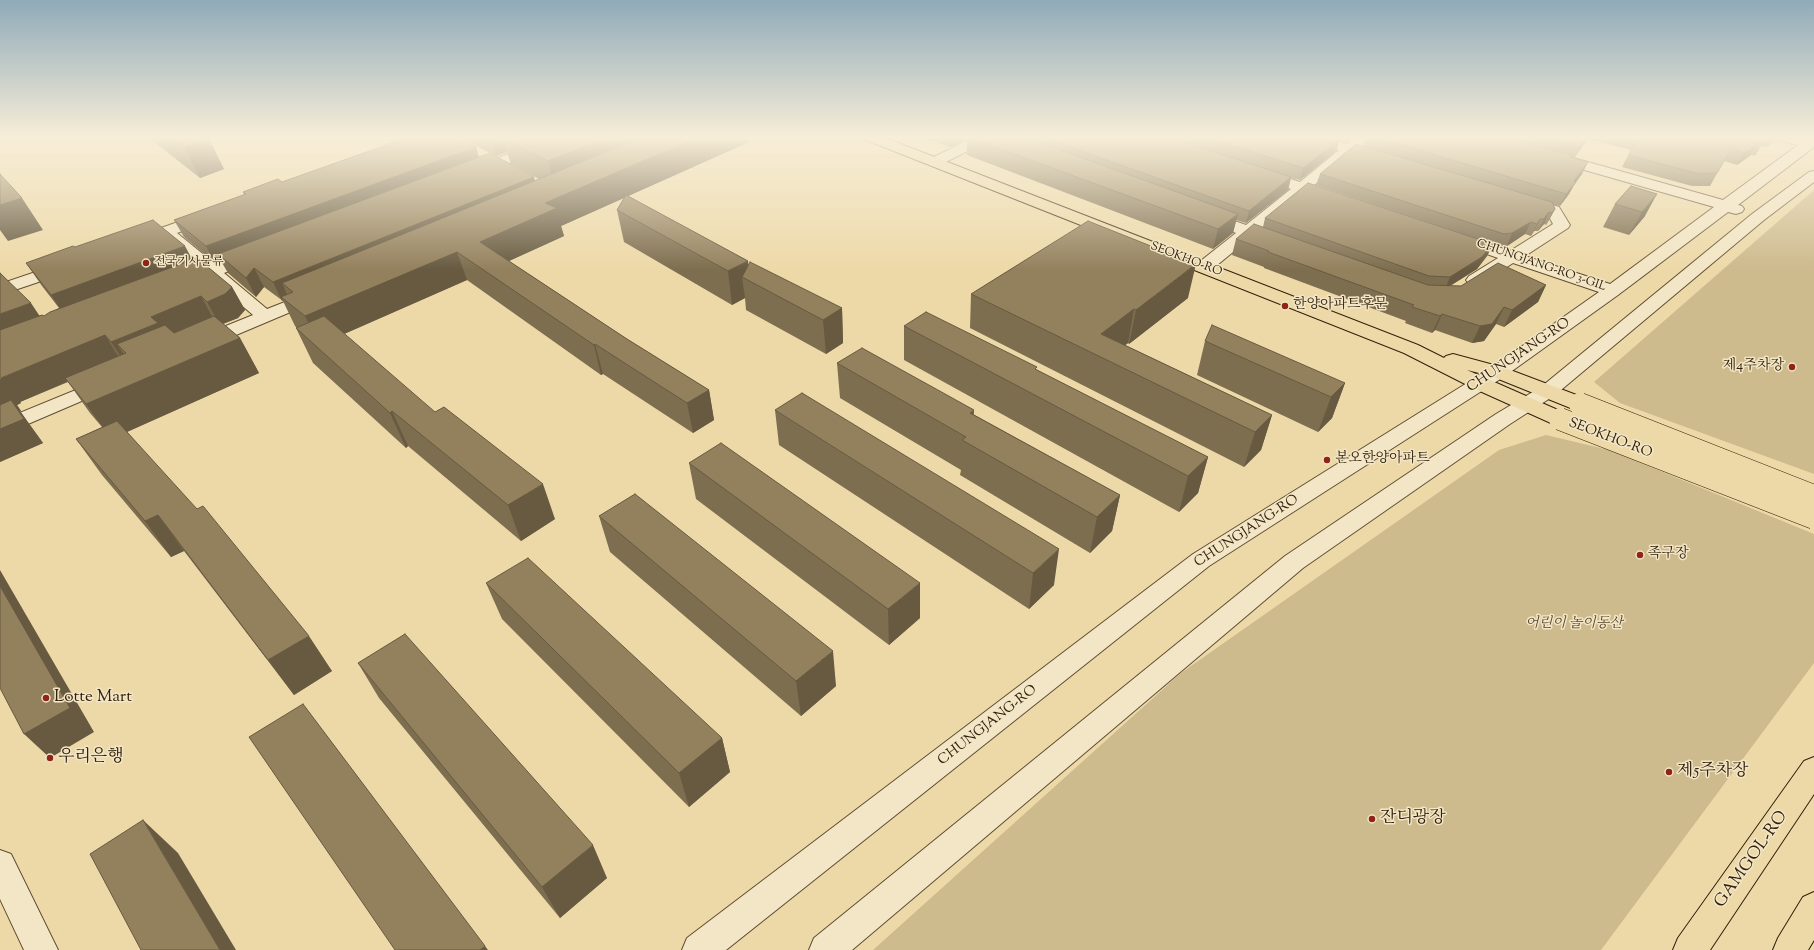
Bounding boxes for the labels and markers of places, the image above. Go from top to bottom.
place label: 전국기사물류 [154,256,224,270]
marker: 전국기사물류 [141,258,151,268]
place label: 한양아파트후문 [1293,298,1388,314]
marker: 한양아파트후문 [1280,301,1290,311]
place label: 제4주차장 [1723,359,1784,375]
marker: 제4주차장 [1787,362,1797,372]
place label: 본오한양아파트 [1335,452,1430,468]
marker: 본오한양아파트 [1322,455,1332,465]
place label: 족구장 [1648,547,1689,563]
marker: 족구장 [1635,550,1645,560]
place label: Lotte Mart [54,688,132,708]
marker: Lotte Mart [41,693,51,703]
place label: 우리은행 [58,748,124,768]
marker: 우리은행 [45,753,55,763]
place label: 제5주차장 [1677,762,1749,782]
marker: 제5주차장 [1664,767,1674,777]
place label: 잔디광장 [1380,809,1446,829]
marker: 잔디광장 [1367,814,1377,824]

